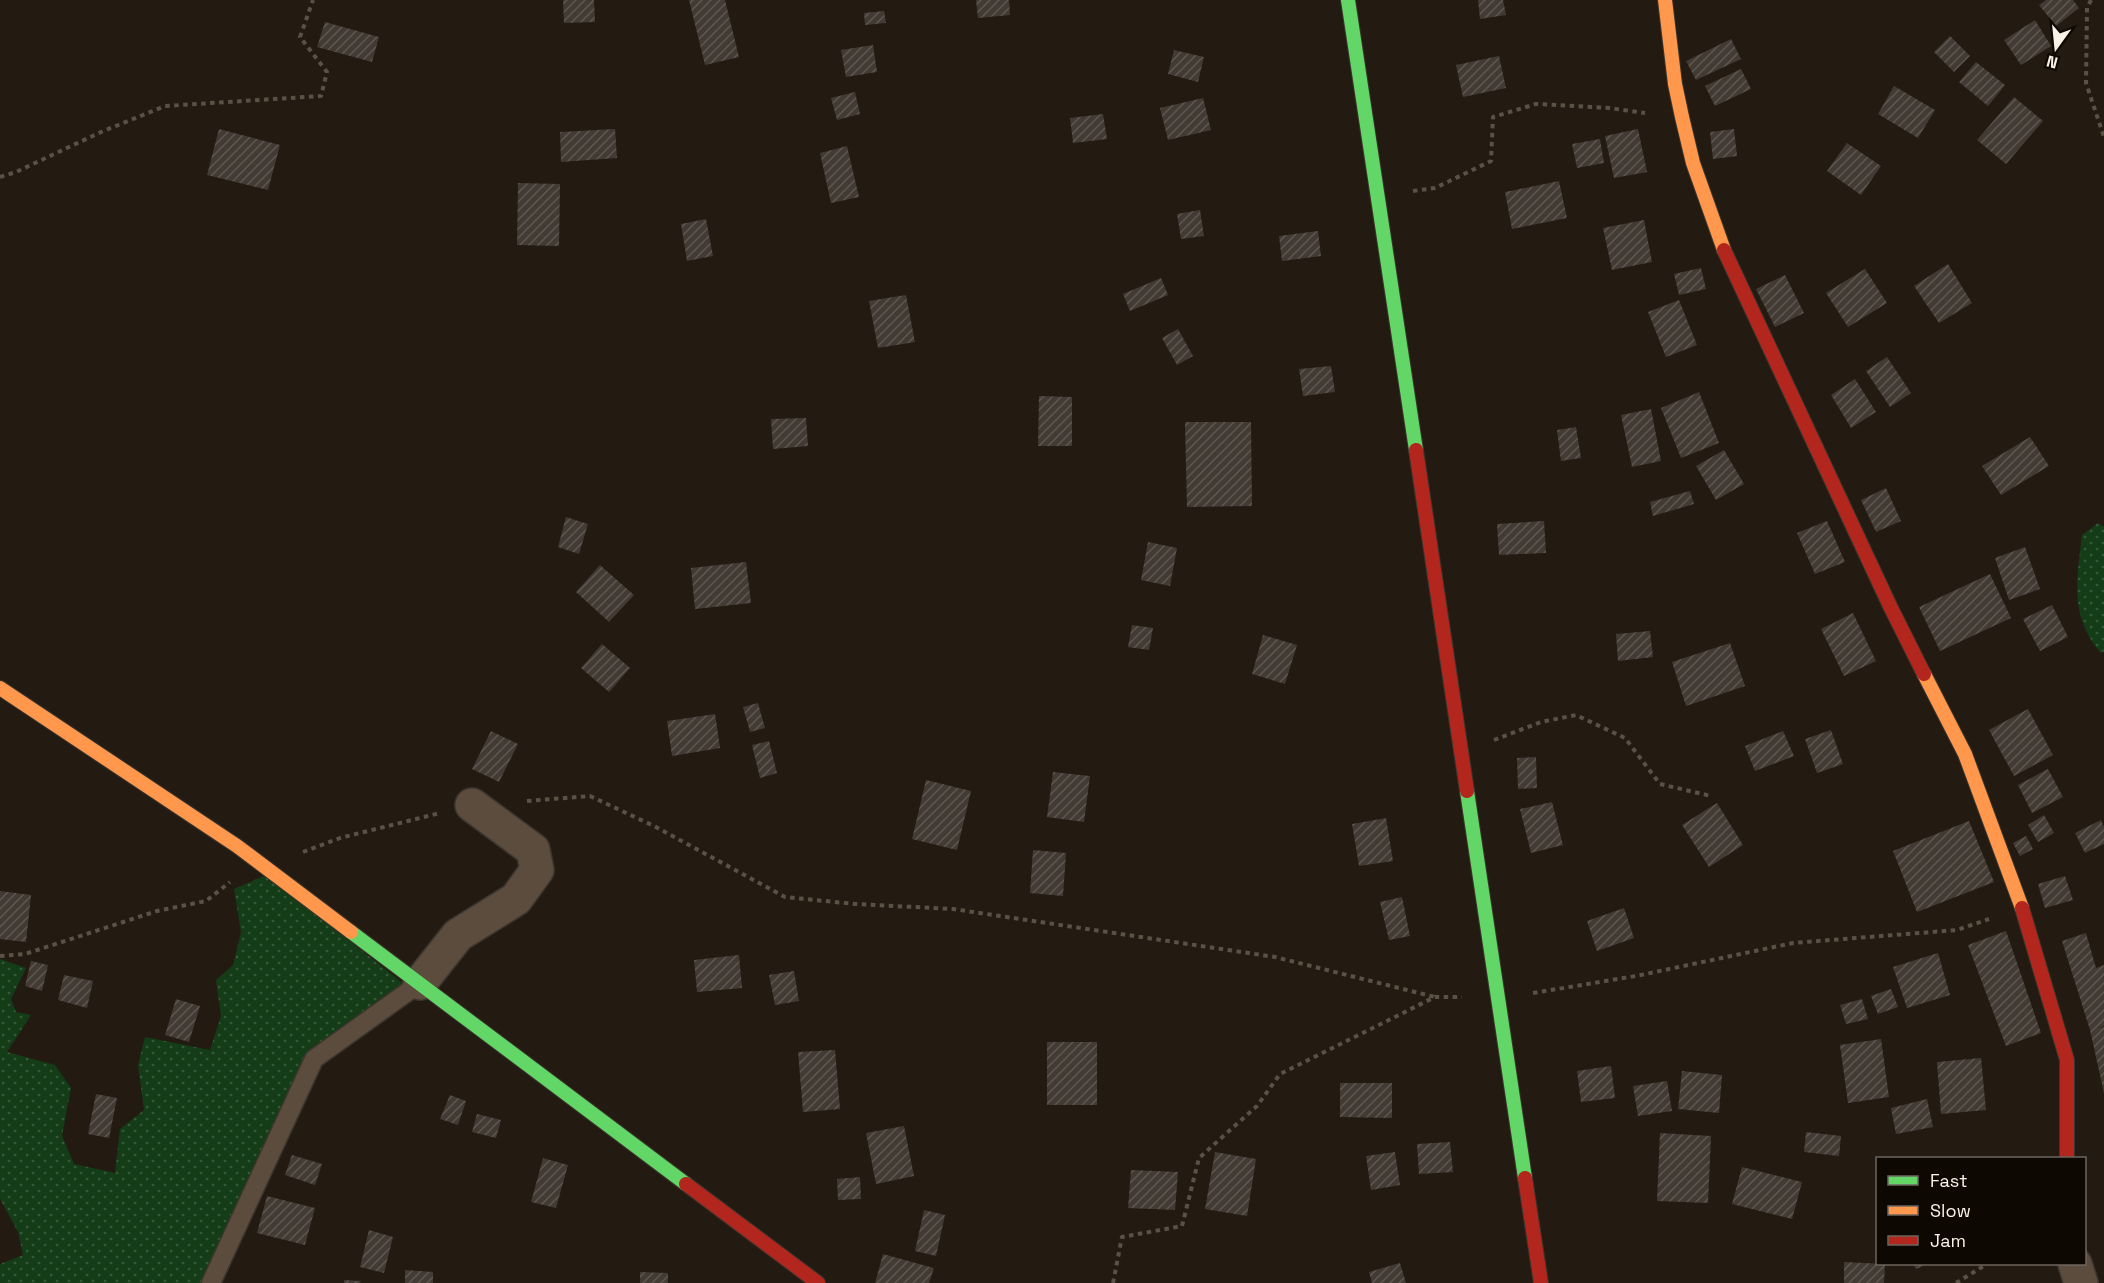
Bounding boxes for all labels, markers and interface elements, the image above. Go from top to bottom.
north arrow [2026,18,2086,78]
text: N [2044,50,2060,74]
legend [1876,1157,2086,1265]
text: Fast [1930,1169,1967,1192]
text: Slow [1930,1199,1971,1222]
text: Jam [1930,1229,1966,1252]

